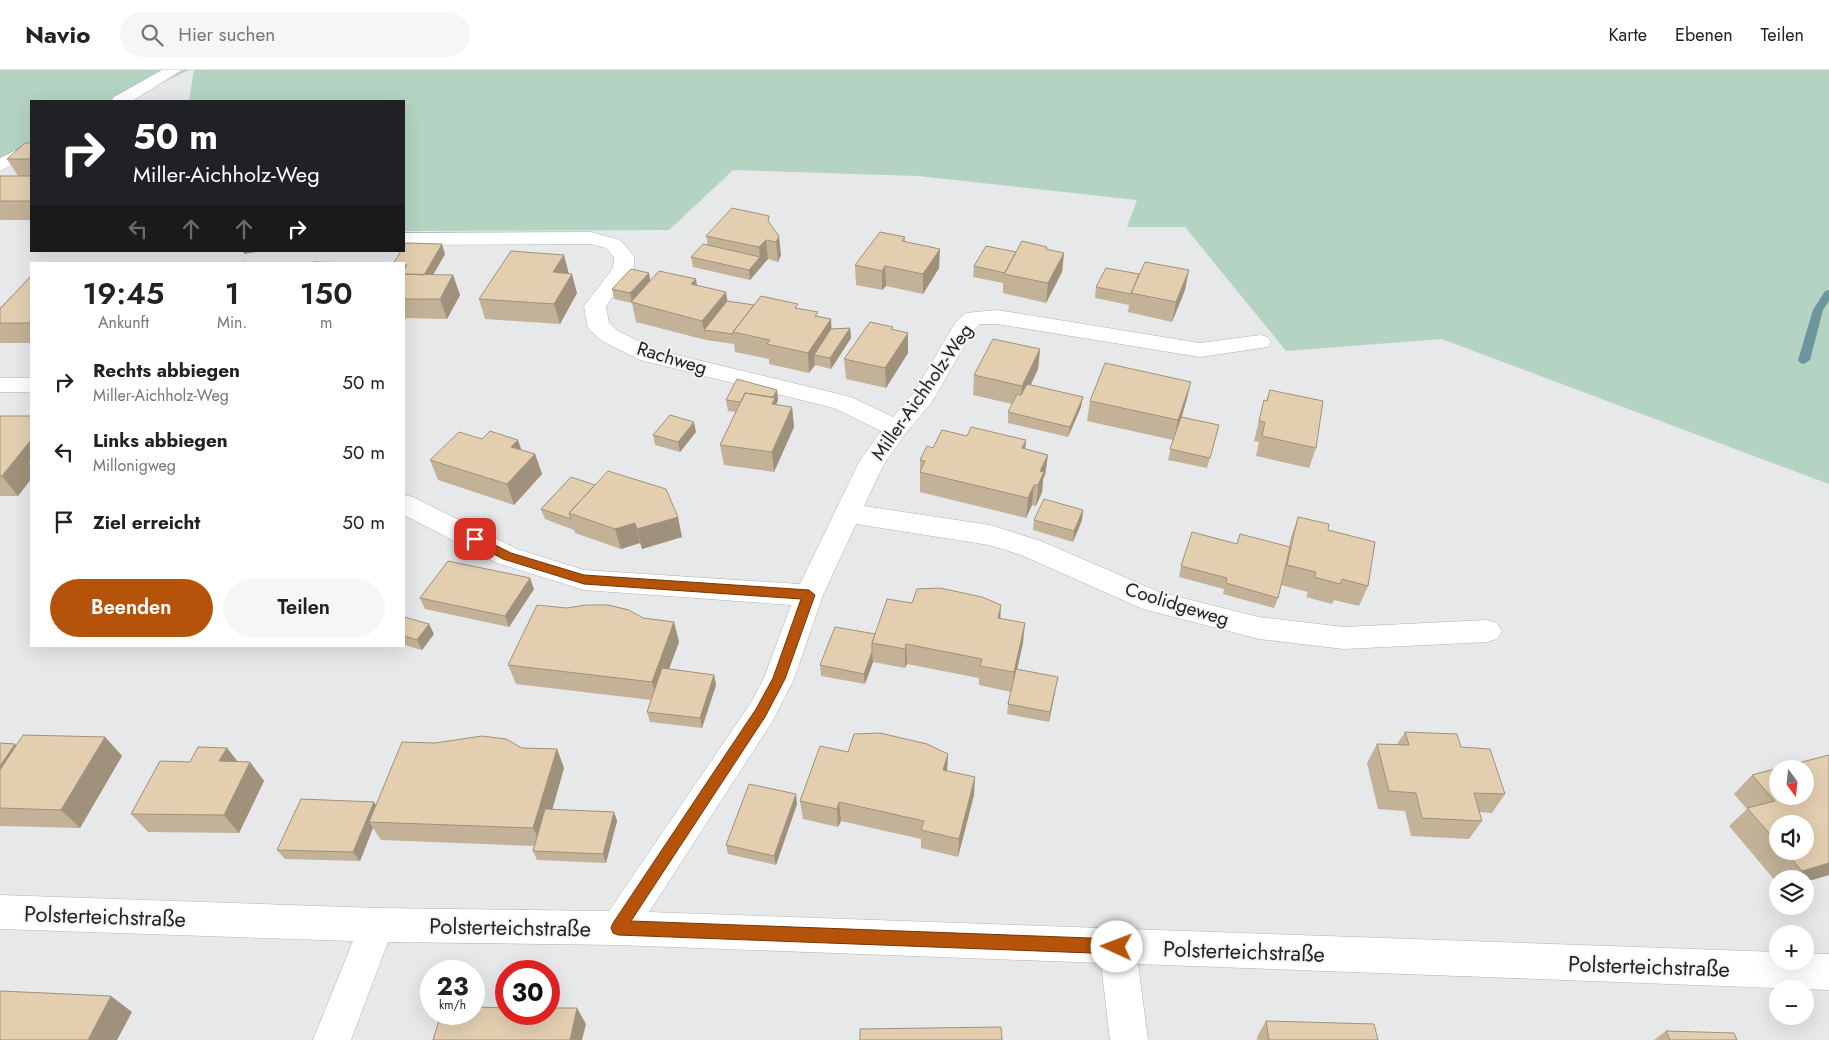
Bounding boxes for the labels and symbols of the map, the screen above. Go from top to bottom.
street label: Miller-Aichholz-Weg [865,318,979,466]
street label: Rachweg [634,335,710,381]
pin [454,518,496,560]
street label: Coolidgeweg [1122,575,1232,633]
north arrow [1769,760,1814,805]
street label: Polsterteichstraße [24,897,186,935]
street label: Polsterteichstraße [429,910,591,944]
position arrow [1090,920,1142,972]
street label: Polsterteichstraße [1163,932,1325,970]
street label: Polsterteichstraße [1568,947,1730,985]
speed limit sign: 30 [495,960,560,1025]

